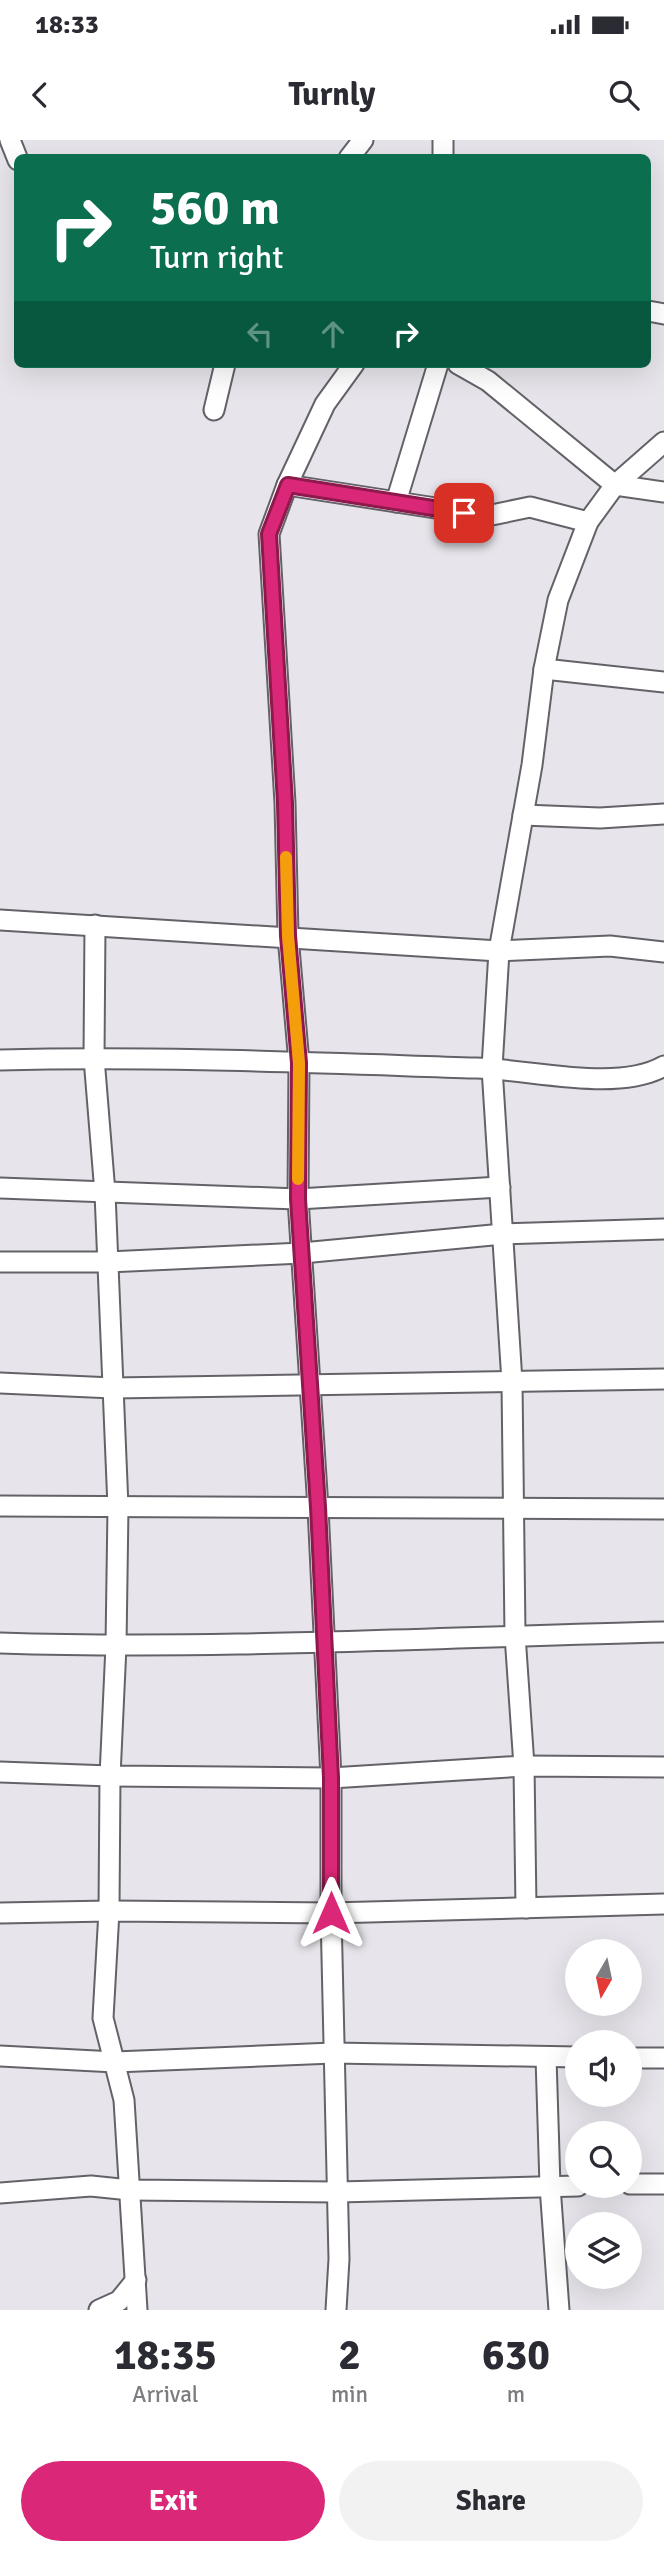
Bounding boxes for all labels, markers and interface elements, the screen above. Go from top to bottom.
text: 18:33 [35,9,99,41]
text: Turnly [289,75,375,114]
icon: back [21,76,59,114]
icon: search [605,76,643,114]
text: 560 m [150,178,280,238]
icon: right [35,182,126,273]
text: Turn right [150,238,283,277]
icon: left [241,315,279,353]
icon: ahead [314,315,352,353]
icon: right [387,315,425,353]
pin [434,483,494,543]
icon: arrive [445,494,483,532]
position arrow [294,1876,368,1950]
north arrow [565,1939,642,2016]
map controls [565,1939,642,2289]
button: sound [565,2030,642,2107]
button: search [565,2121,642,2198]
button: layers [565,2212,642,2289]
text: 18:35 [114,2330,217,2381]
text: 2 [338,2330,361,2381]
text: 630 [482,2330,550,2381]
text: Arrival [132,2380,199,2409]
text: min [331,2380,368,2409]
text: m [507,2380,525,2409]
button: Exit [21,2461,325,2541]
button: Share [339,2461,643,2541]

